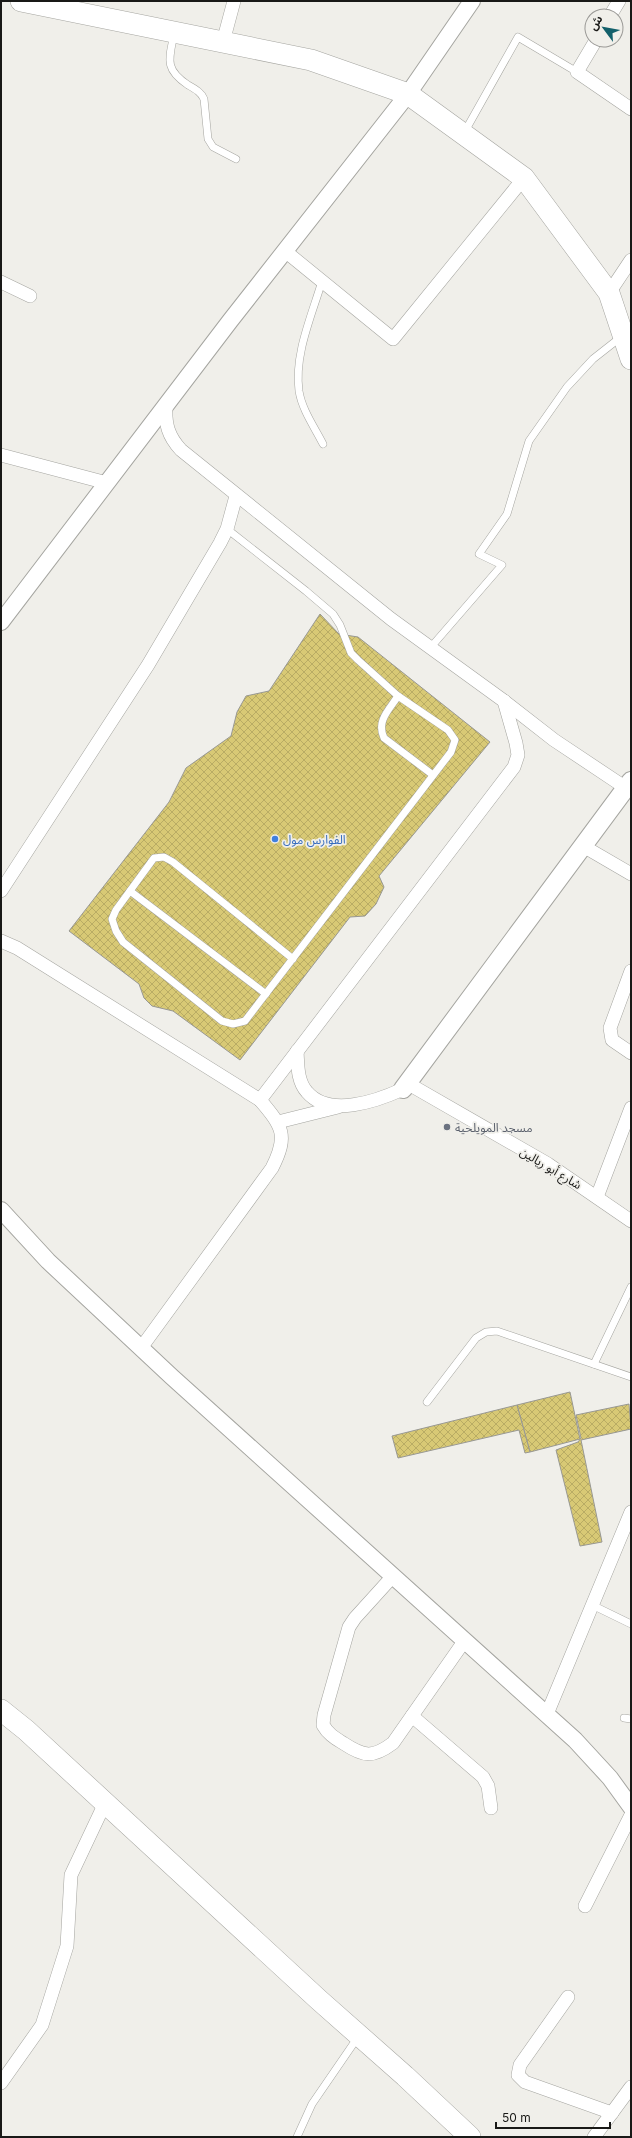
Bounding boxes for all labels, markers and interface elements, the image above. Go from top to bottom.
north arrow [584,8,624,48]
text: ش [586,13,605,33]
place label: الفوارس مول [283,832,346,847]
marker: الفوارس مول [270,834,280,844]
place label: مسجد المويلحية [455,1120,533,1135]
marker: مسجد المويلحية [442,1122,452,1132]
street label: شارع أبو ريالين [516,1144,585,1194]
scale bar [496,2104,610,2130]
text: 50 m [502,2110,531,2125]

